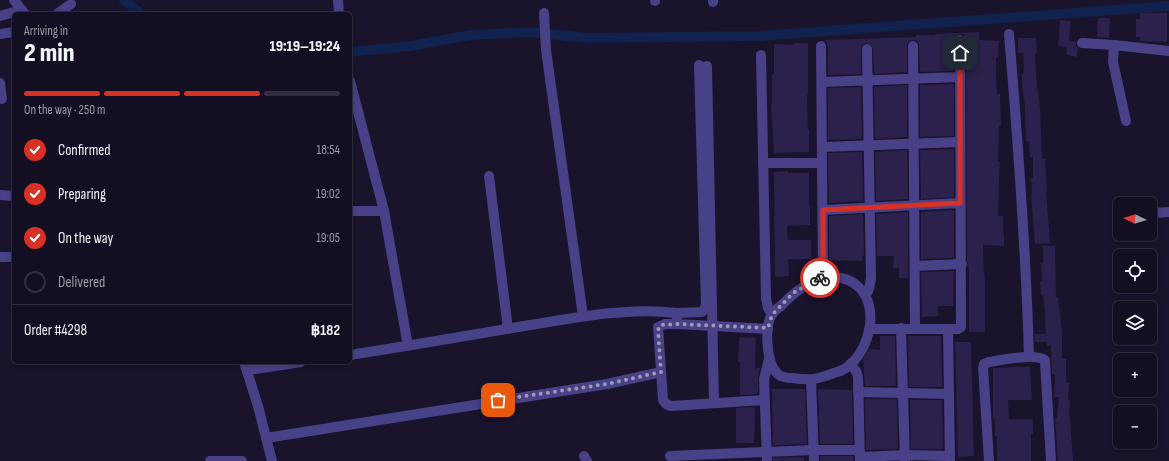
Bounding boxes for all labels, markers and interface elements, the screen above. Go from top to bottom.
text: Arriving in [24,23,68,39]
pin [943,36,977,70]
text: 19:19–19:24 [270,37,340,56]
text: 2 min [24,38,74,69]
icon: home [949,42,971,64]
text: On the way · 250 m [24,102,105,118]
icon: check [24,139,46,161]
text: Confirmed [58,141,111,160]
text: 18:54 [317,142,340,158]
icon: check [24,183,46,205]
text: Preparing [58,185,106,204]
text: 19:02 [316,186,340,202]
north arrow [1113,197,1157,241]
map controls [1113,197,1157,449]
icon: check [24,227,46,249]
text: On the way [58,229,113,248]
text: 19:05 [316,230,340,246]
button: locate [1113,249,1157,293]
courier [800,258,840,298]
icon: bike [809,267,831,289]
text: Delivered [58,273,105,292]
button: layers [1113,301,1157,345]
text: Order #4298 [24,321,87,340]
text: ฿182 [311,321,340,340]
button: + [1113,353,1157,397]
pin [481,383,515,417]
icon: bag [487,389,509,411]
button: − [1113,405,1157,449]

